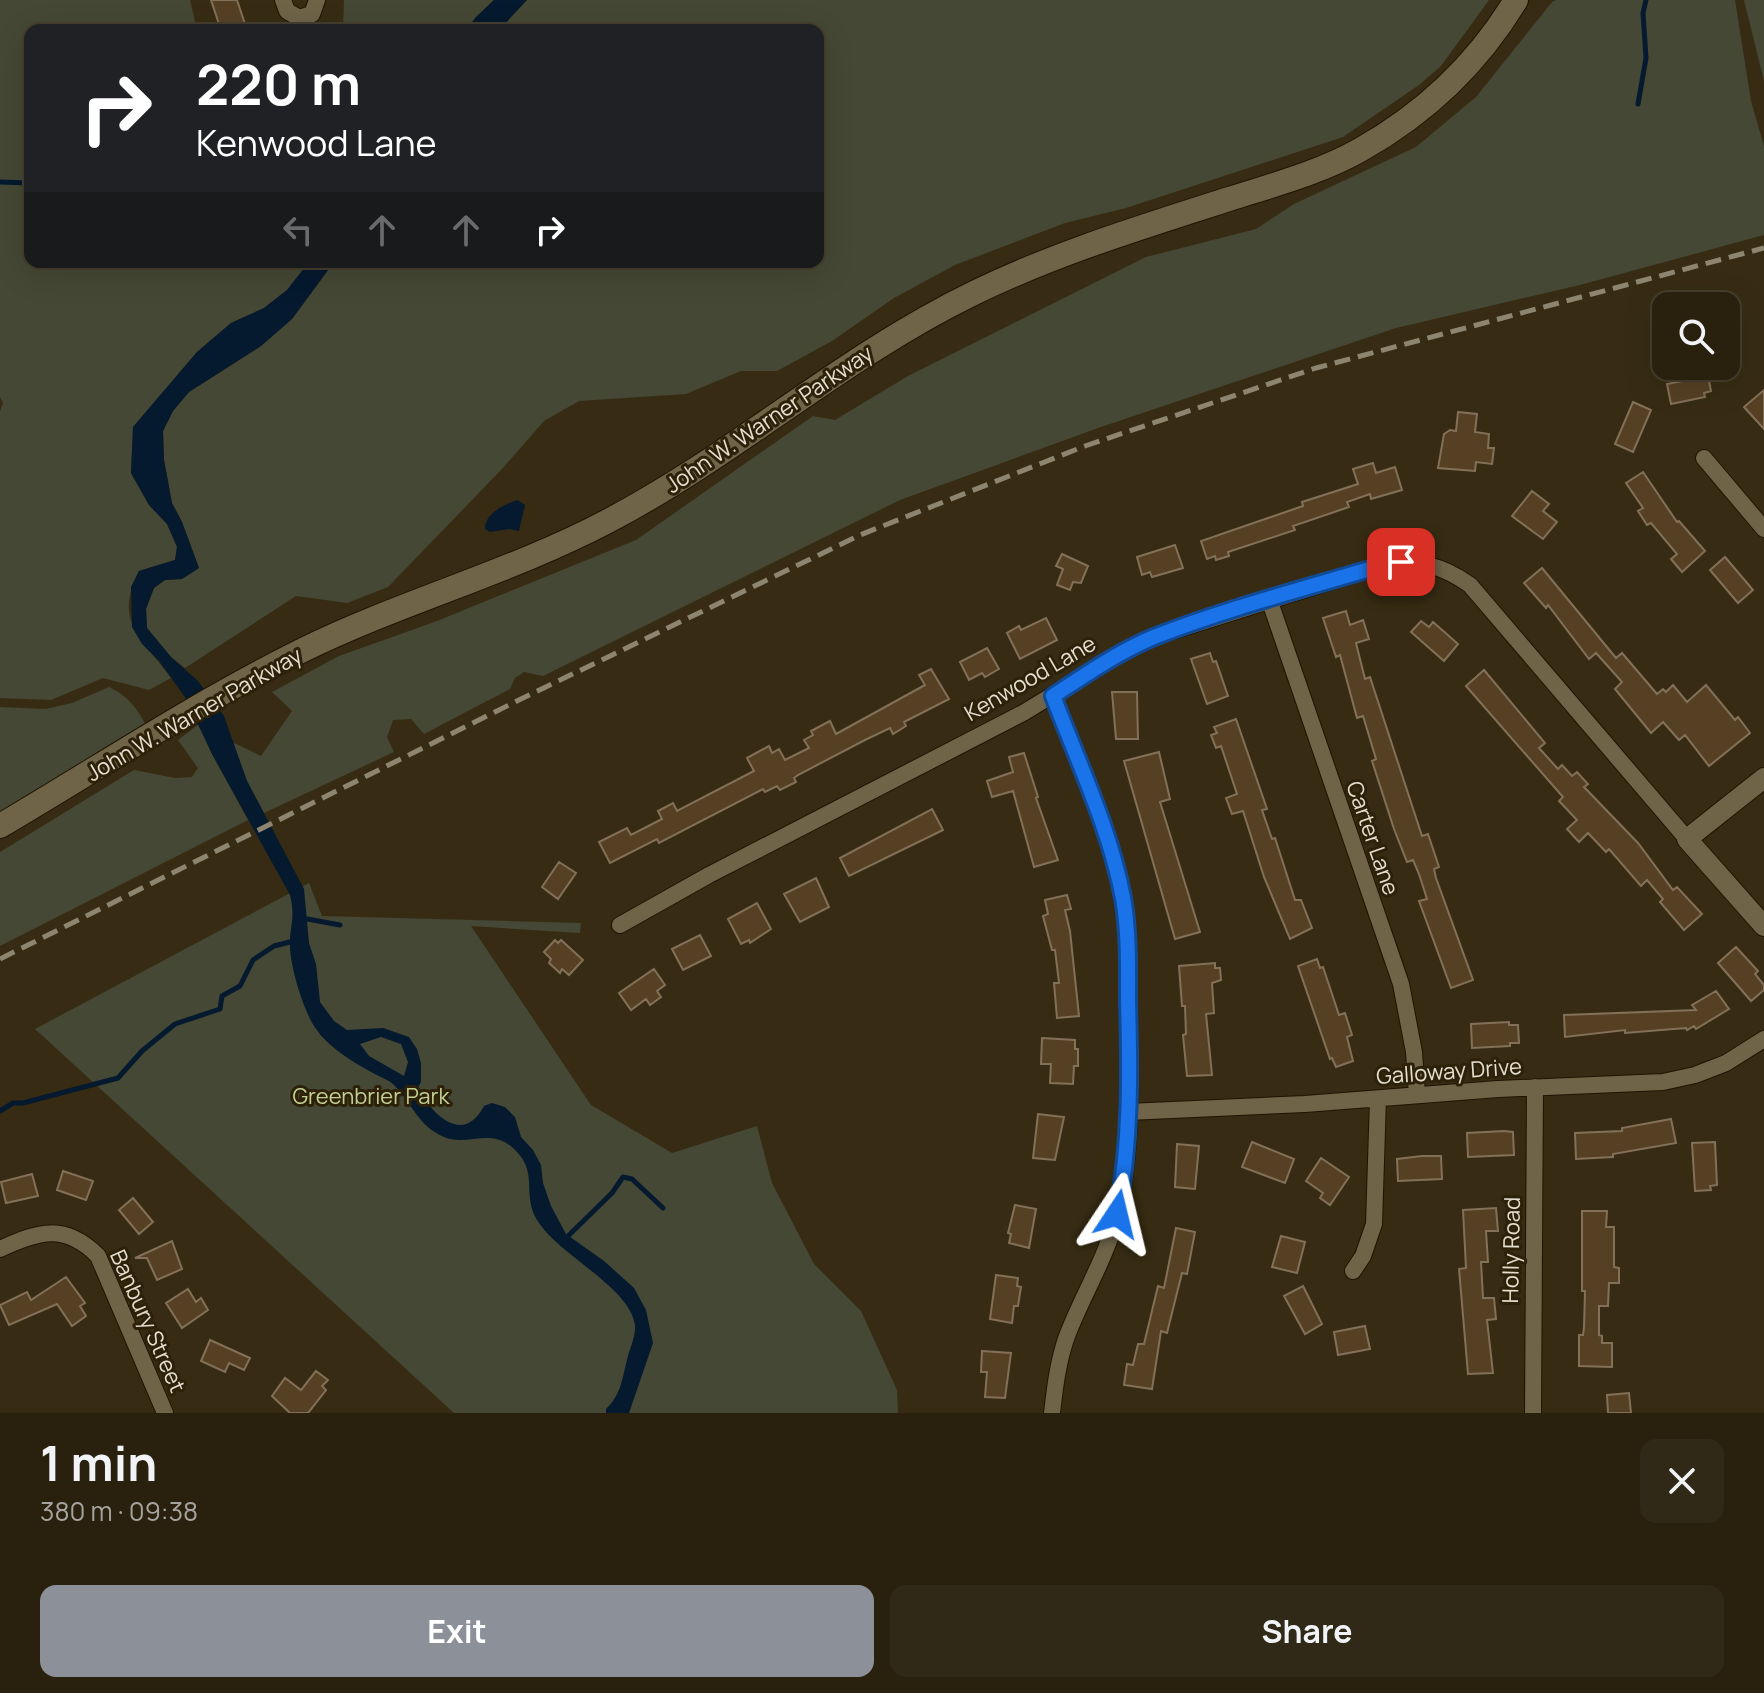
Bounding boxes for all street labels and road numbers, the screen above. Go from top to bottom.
street label: John W. Warner Parkway [659,338,879,500]
street label: Kenwood Lane [959,628,1101,728]
street label: John W. Warner Parkway [81,640,308,788]
street label: Carter Lane [1339,777,1407,899]
street label: Galloway Drive [1375,1051,1523,1091]
street label: Holly Road [1495,1196,1527,1304]
street label: Banbury Street [103,1245,193,1397]

